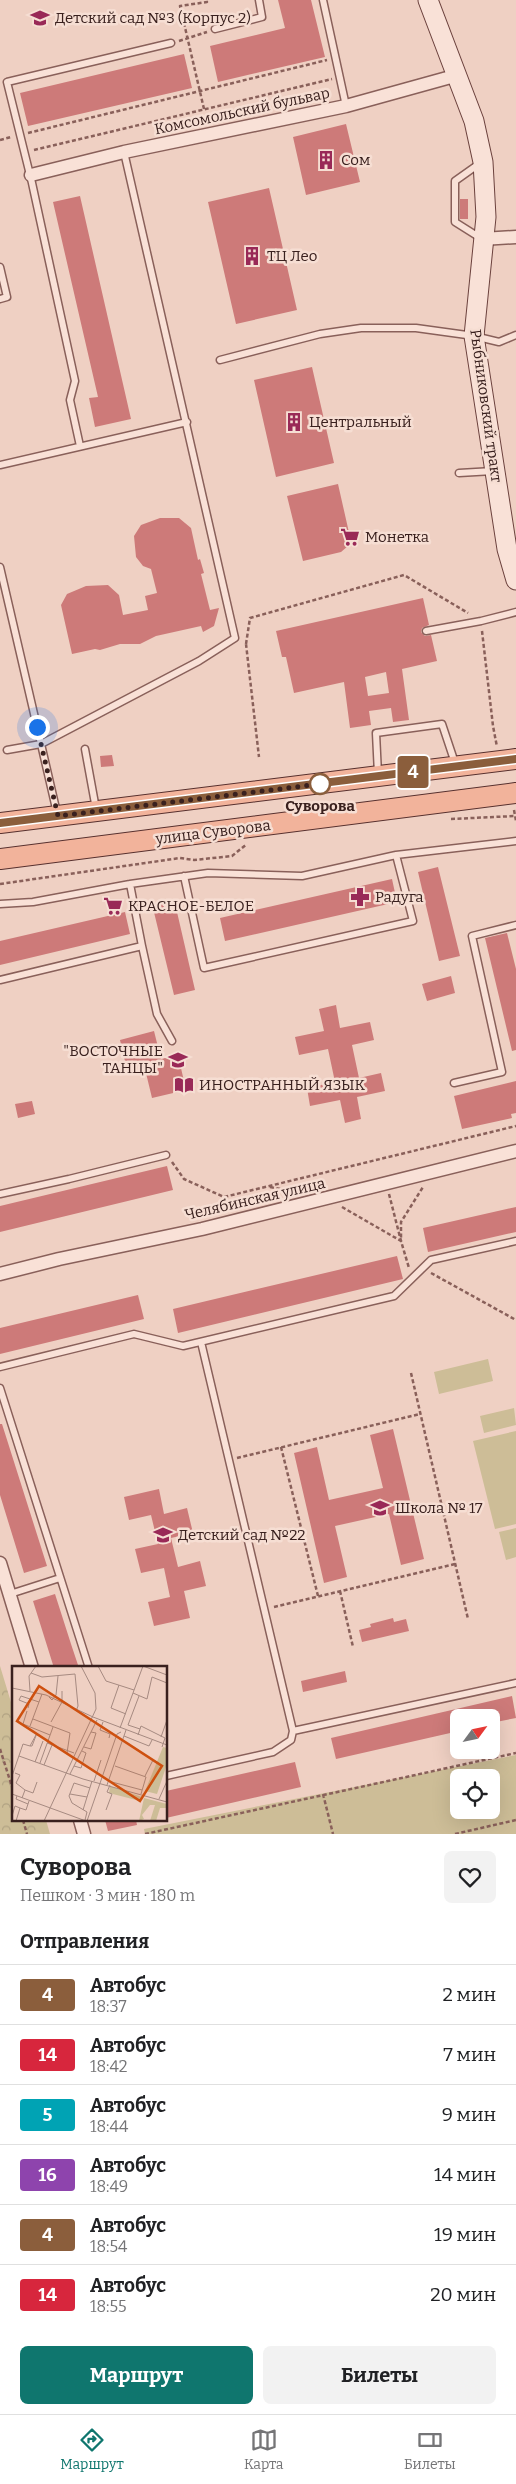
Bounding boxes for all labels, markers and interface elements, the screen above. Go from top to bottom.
school or university icon: Детский сад №3 (Корпус 2) [29,7,51,29]
place label: Детский сад №3 (Корпус 2) [55,9,251,27]
street label: Комсомольский бульвар [153,84,331,138]
building icon: Сом [315,149,337,171]
place label: Сом [341,151,370,169]
building icon: ТЦ Лео [241,245,263,267]
place label: ТЦ Лео [267,247,317,265]
street label: Рыбниковский тракт [466,328,506,484]
building icon: Центральный [283,411,305,433]
place label: Центральный [309,413,412,431]
supermarket icon: Монетка [339,526,361,548]
place label: Монетка [365,528,429,546]
your location [25,715,50,740]
line badge: 4 [397,756,429,788]
text: 4 [408,761,418,783]
marker: Суворова [309,773,331,795]
place label: Суворова [285,797,355,815]
street label: улица Суворова [153,816,272,848]
pharmacy icon: Радуга [349,886,371,908]
place label: Радуга [375,888,424,906]
supermarket icon: КРАСНОЕ-БЕЛОЕ [102,895,124,917]
place label: КРАСНОЕ-БЕЛОЕ [128,897,254,915]
place label: "ВОСТОЧНЫЕ ТАНЦЫ" [63,1042,163,1077]
school or university icon: "ВОСТОЧНЫЕ ТАНЦЫ" [167,1049,189,1071]
library icon: ИНОСТРАННЫЙ ЯЗЫК [173,1074,195,1096]
place label: ИНОСТРАННЫЙ ЯЗЫК [199,1076,366,1094]
street label: Челябинская улица [183,1174,327,1224]
school or university icon: Школа № 17 [369,1497,391,1519]
place label: Школа № 17 [395,1499,483,1517]
school or university icon: Детский сад №22 [152,1524,174,1546]
place label: Детский сад №22 [178,1526,306,1544]
inset map [12,1666,168,1822]
north arrow [450,1709,500,1759]
map controls [450,1709,500,1819]
button: locate [450,1769,500,1819]
button: heart [444,1851,496,1903]
text: Суворова [20,1853,132,1881]
text: Пешком · 3 мин · 180 m [20,1886,195,1905]
text: Отправления [20,1930,149,1953]
text: Автобус [90,1974,166,1997]
text: 2 мин [442,1983,496,2006]
text: 4 [42,1984,53,2006]
text: 18:37 [90,1997,127,2016]
text: Автобус [90,2034,166,2057]
text: 7 мин [443,2043,496,2066]
text: 14 [38,2044,57,2066]
text: 18:42 [90,2057,128,2076]
text: Автобус [90,2094,166,2117]
text: 9 мин [442,2103,496,2126]
text: 5 [43,2104,52,2126]
text: 18:44 [90,2117,128,2136]
text: Автобус [90,2154,166,2177]
text: 14 мин [434,2163,496,2186]
text: 16 [38,2164,57,2186]
text: 18:49 [90,2177,128,2196]
text: Автобус [90,2214,166,2237]
text: 19 мин [434,2223,496,2246]
text: 4 [42,2224,53,2246]
text: 18:54 [90,2237,127,2256]
text: Автобус [90,2274,166,2297]
text: 20 мин [430,2283,496,2306]
text: 14 [38,2284,57,2306]
text: 18:55 [90,2297,127,2316]
button: Маршрут [20,2346,253,2404]
button: Билеты [263,2346,496,2404]
tab: Маршрут [60,2426,124,2473]
tab: Карта [244,2426,284,2473]
tab: Билеты [404,2426,456,2473]

